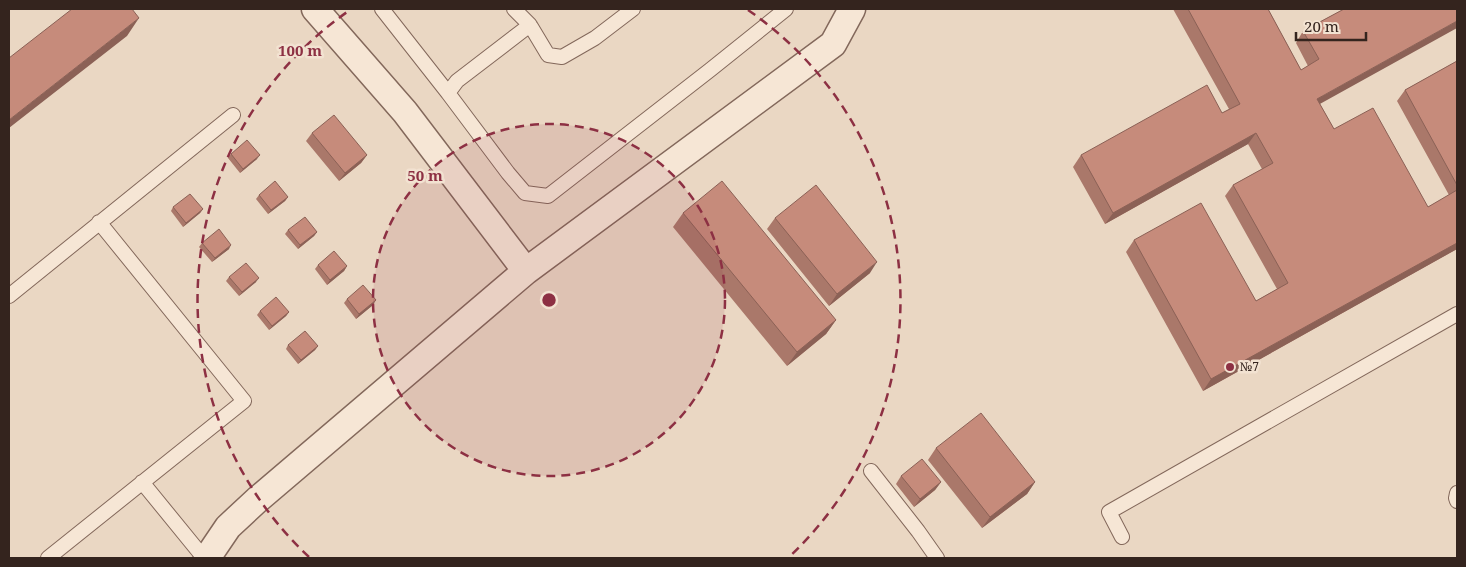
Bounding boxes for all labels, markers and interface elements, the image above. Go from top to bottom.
scale bar [1296,10,1366,42]
text: 20 m [1304,16,1339,36]
text: 100 m [278,40,322,60]
text: 50 m [407,165,443,185]
centre of rings [540,291,558,309]
place label: №7 [1240,358,1259,375]
marker: №7 [1224,361,1236,373]

